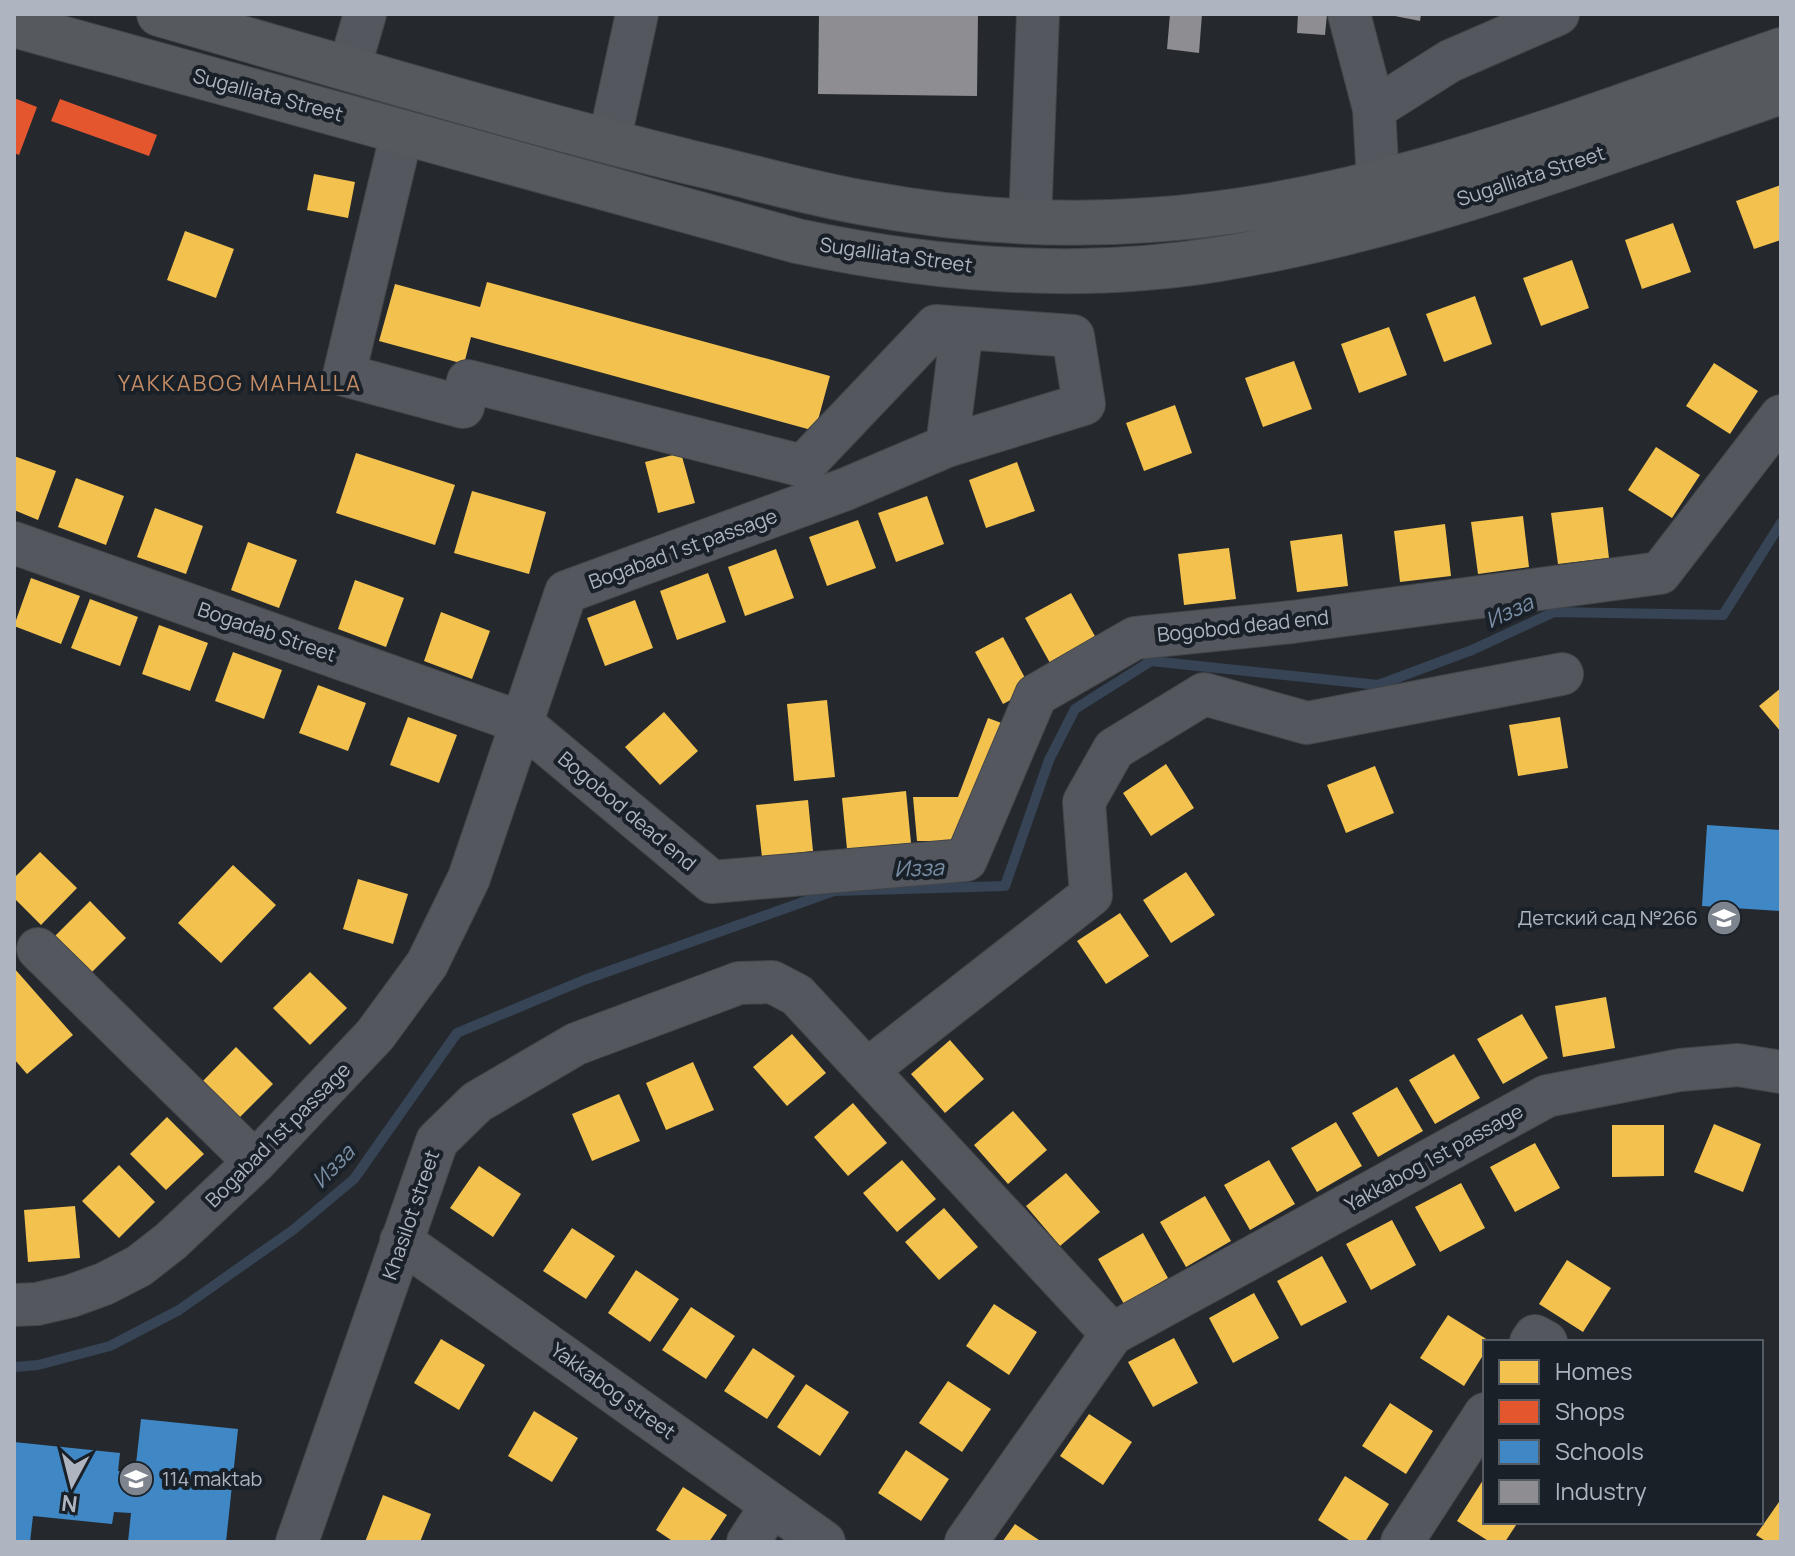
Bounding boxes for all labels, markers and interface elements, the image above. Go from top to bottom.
street label: Sugalliata Street [190,62,346,128]
street label: Sugalliata Street [1453,139,1608,212]
street label: Sugalliata Street [818,230,974,279]
district label: YAKKABOG MAHALLA [118,368,362,398]
street label: Bogabad 1 st passage [585,502,781,595]
water label: Изза [1480,586,1539,635]
street label: Bogadab Street [194,595,340,668]
street label: Bogobod dead end [1156,603,1330,648]
street label: Bogobod dead end [553,745,702,876]
water label: Изза [894,852,946,884]
school or university icon: Детский сад №266 [1705,899,1743,937]
place label: Детский сад №266 [1518,904,1698,931]
street label: Bogabad 1st passage [199,1056,356,1213]
street label: Yakkabog 1st passage [1340,1097,1528,1218]
water label: Изза [305,1136,362,1194]
street label: Khasilot street [376,1146,445,1283]
street label: Yakkabog street [545,1336,681,1445]
legend [1483,1340,1763,1524]
text: Homes [1555,1354,1633,1387]
text: Shops [1555,1394,1625,1427]
text: Schools [1555,1434,1644,1467]
north arrow [32,1444,112,1524]
school or university icon: 114 maktab [117,1460,155,1498]
place label: 114 maktab [162,1465,262,1492]
text: Industry [1555,1474,1647,1507]
text: N [60,1488,79,1520]

